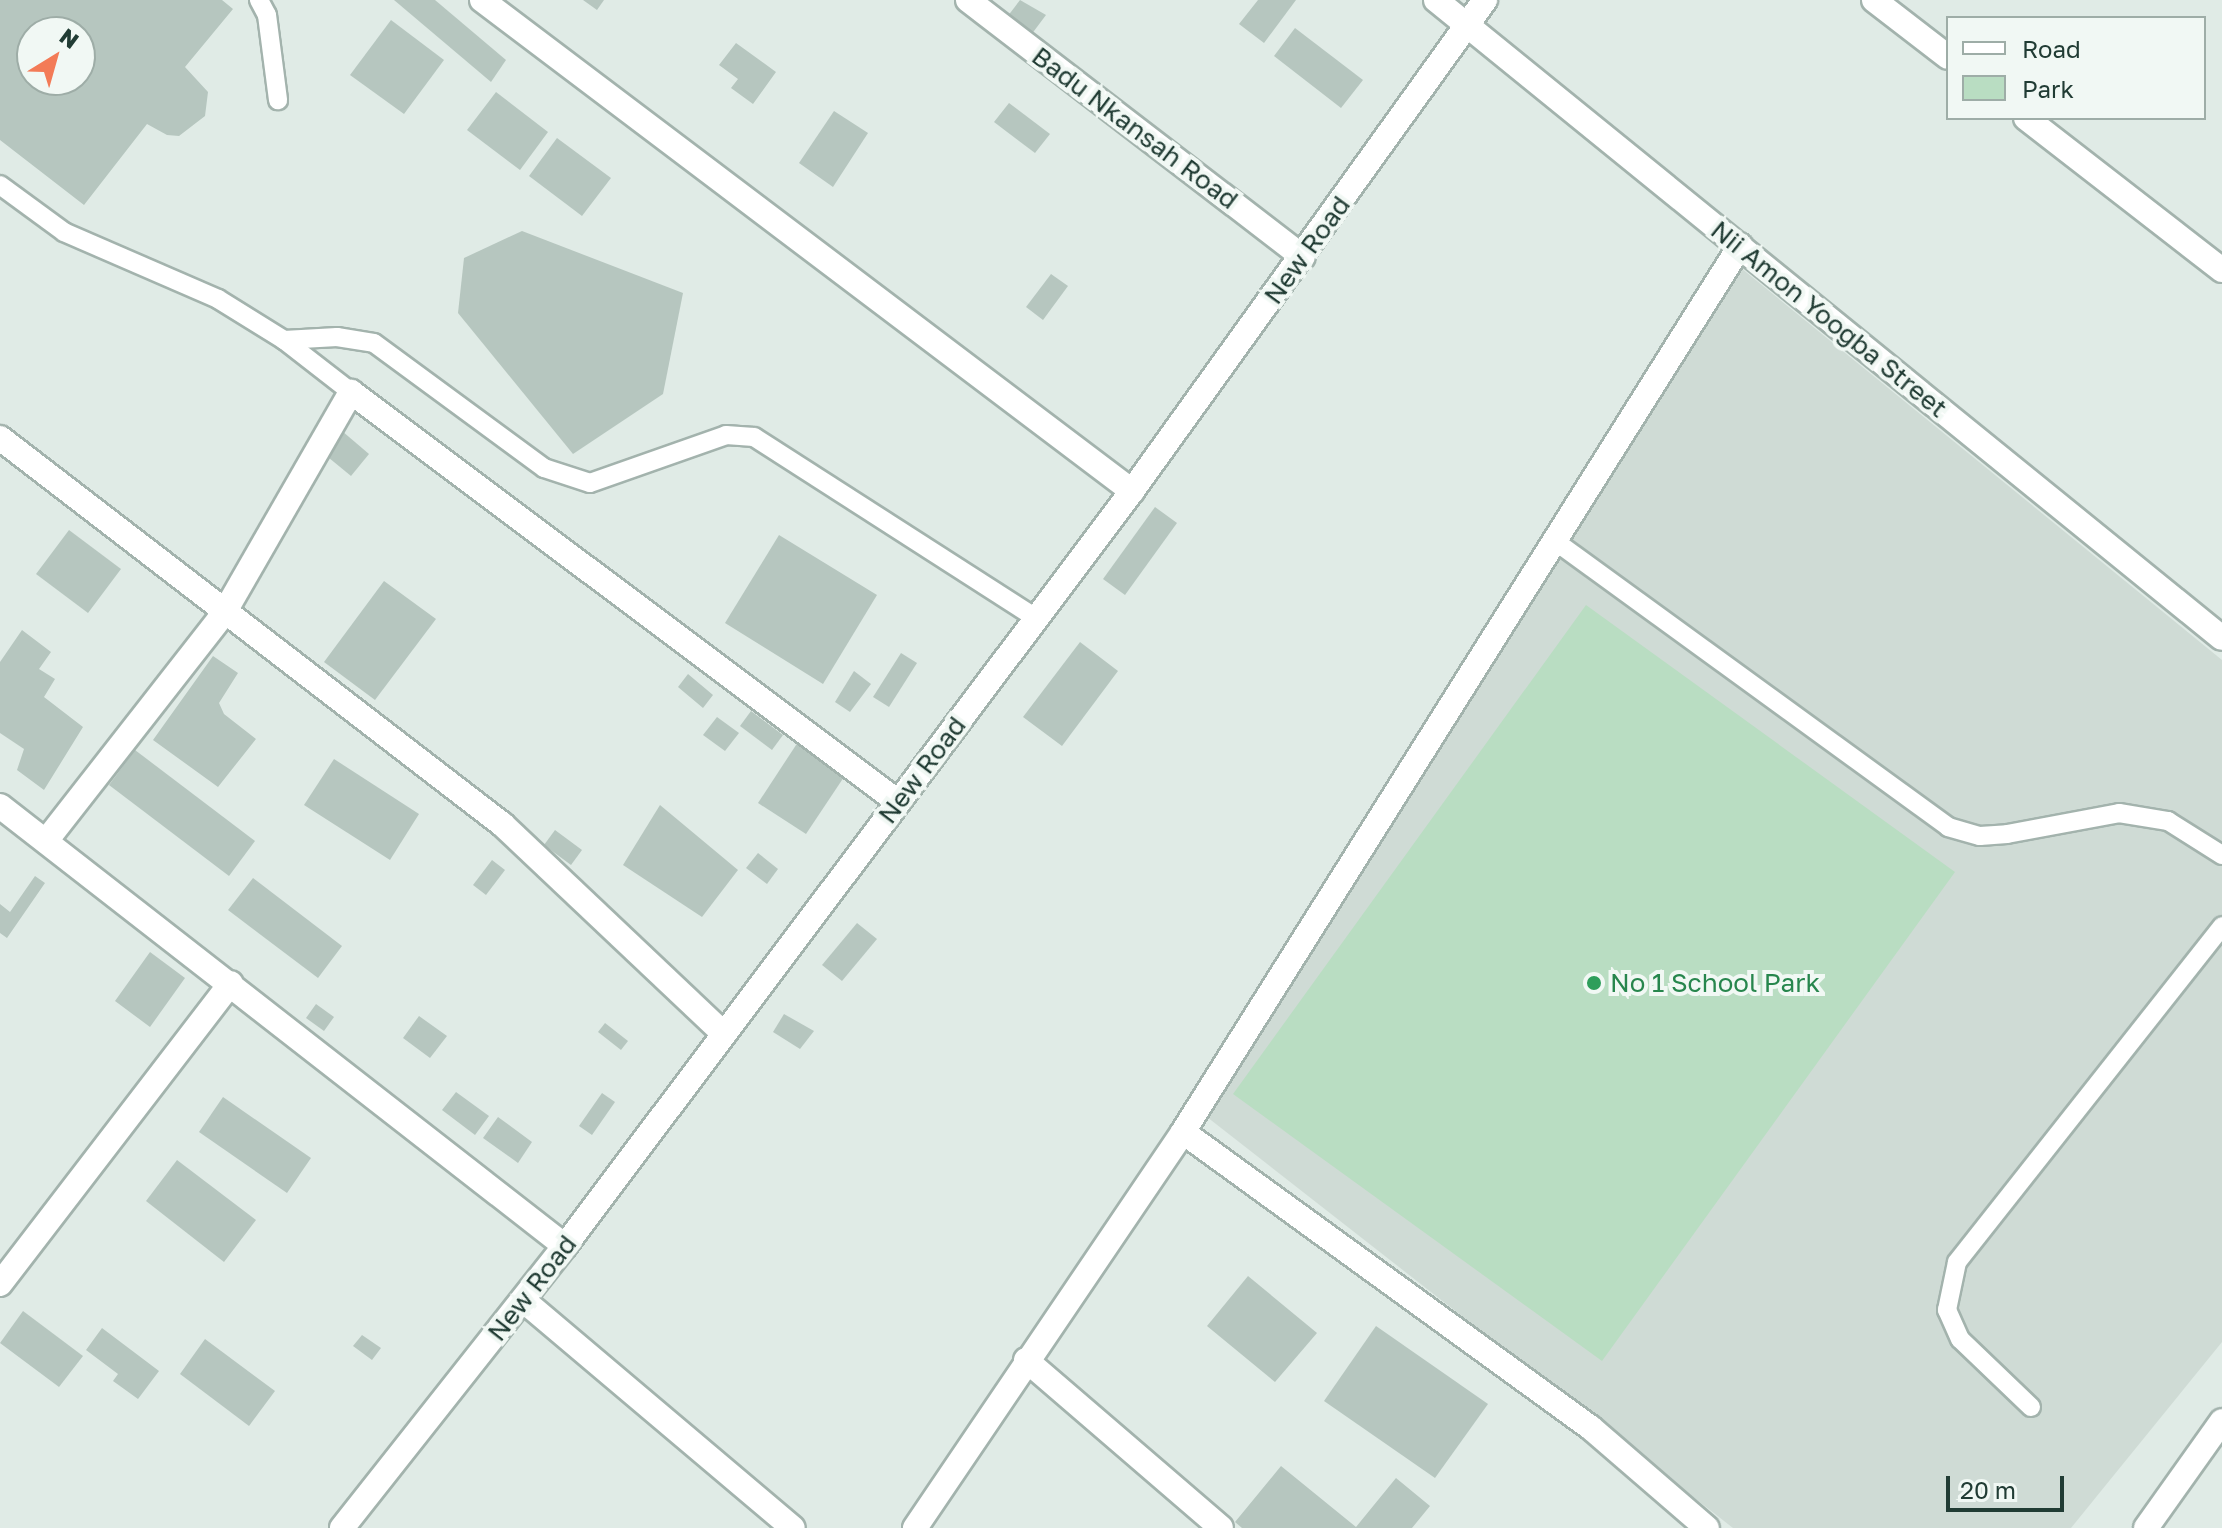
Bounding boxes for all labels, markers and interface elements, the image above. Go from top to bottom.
north arrow [16,16,96,96]
legend [1946,16,2206,120]
text: N [55,22,84,54]
text: Road [2022,34,2081,63]
street label: Badu Nkansah Road [1026,40,1244,216]
text: Park [2022,74,2074,103]
street label: New Road [1257,190,1357,310]
street label: Nii Amon Yoogba Street [1705,214,1953,424]
street label: New Road [872,710,972,830]
place label: No 1 School Park [1610,967,1820,999]
marker: No 1 School Park [1585,974,1603,992]
street label: New Road [481,1229,583,1347]
scale bar [1950,1460,2068,1510]
text: 20 m [1960,1475,2016,1504]

